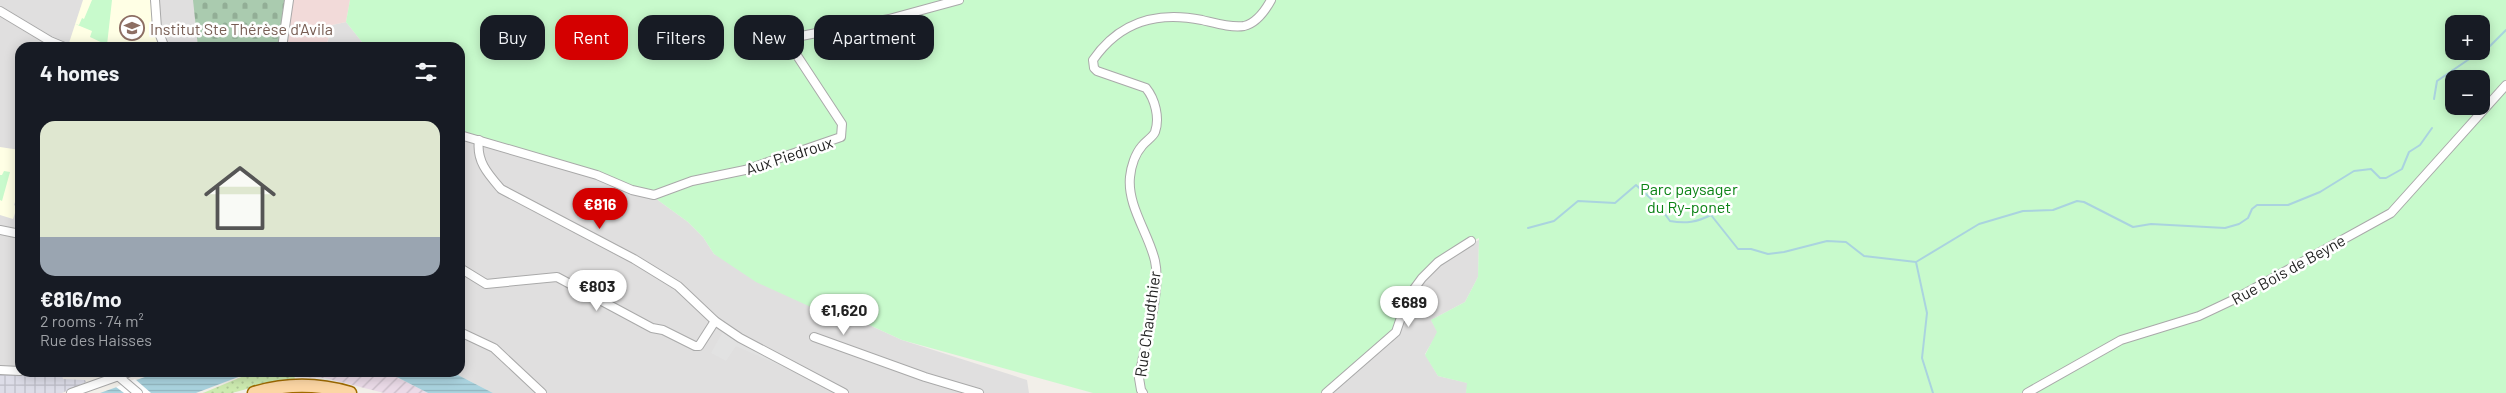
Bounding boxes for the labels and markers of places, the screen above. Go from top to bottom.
school or university icon: Institut Ste Thérèse d'Avila [119,15,145,41]
place label: Institut Ste Thérèse d'Avila [150,19,333,38]
pin: €816 [570,188,630,230]
pin: €803 [567,270,627,312]
pin: €689 [1379,286,1439,328]
pin: €1,620 [803,294,885,336]

